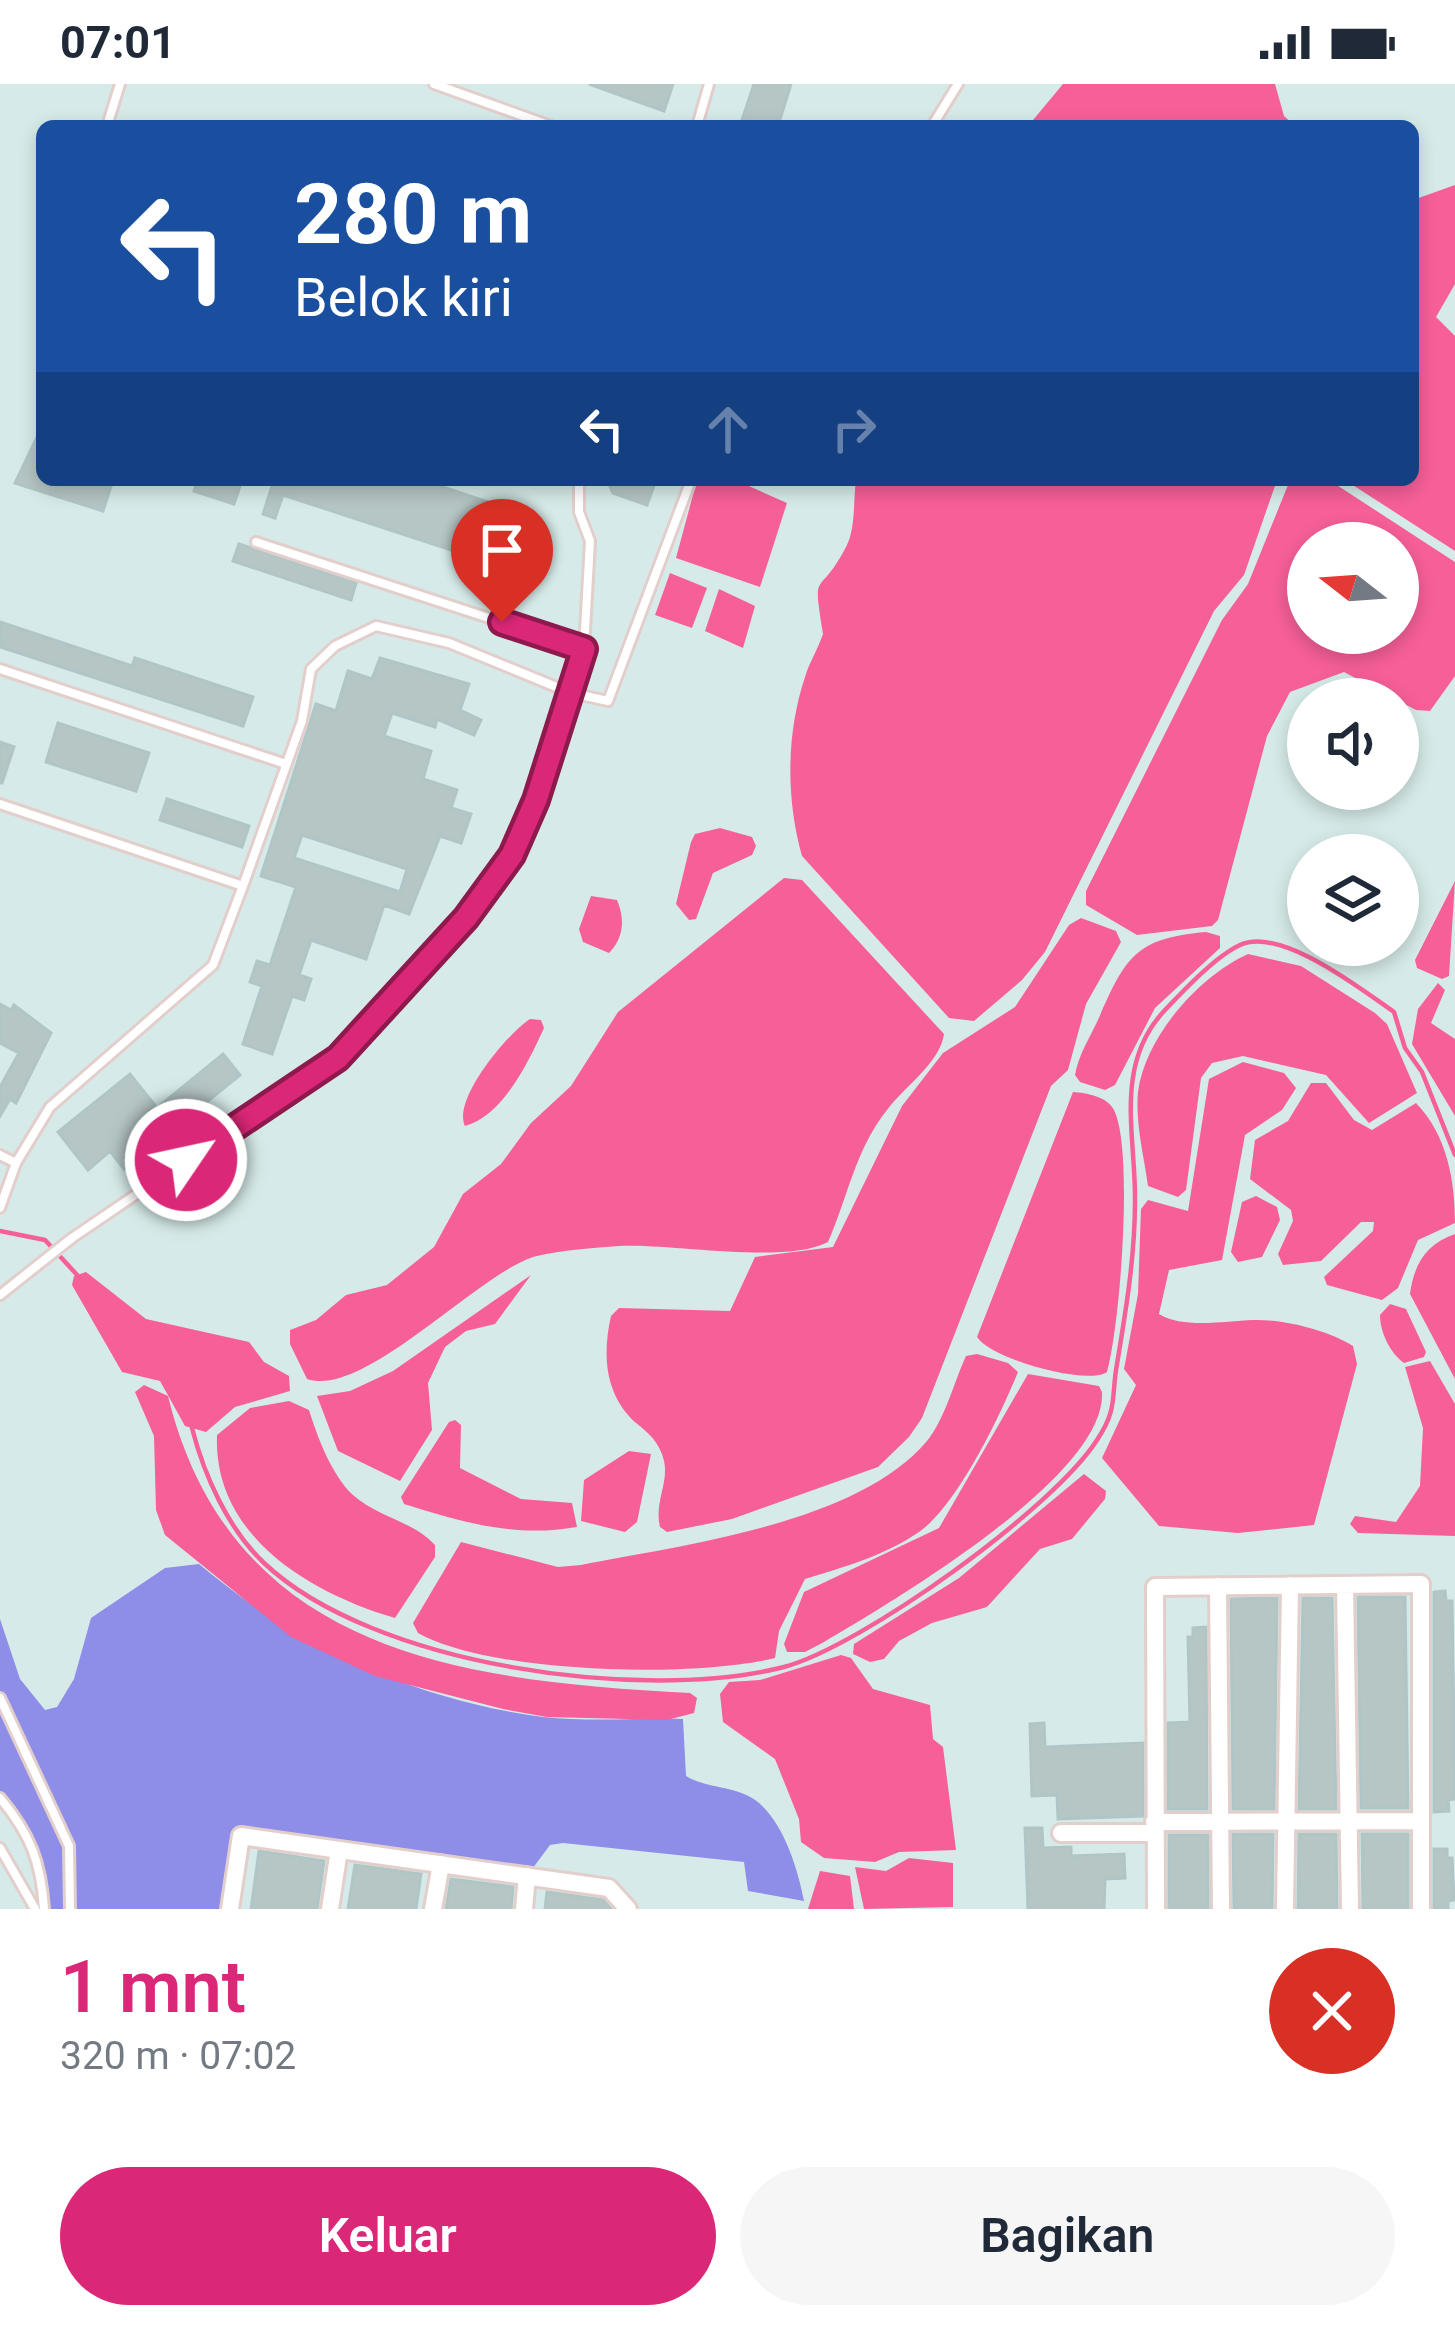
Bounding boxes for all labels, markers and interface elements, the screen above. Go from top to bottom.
text: 07:01 [60,16,176,69]
text: 280 m [294,165,532,264]
icon: left [96,168,252,324]
text: Belok kiri [294,266,513,329]
icon: left [569,396,635,462]
icon: ahead [695,396,761,462]
icon: right [821,396,887,462]
pin [451,499,553,622]
icon: arrive [469,517,535,583]
north arrow [1287,522,1419,654]
map controls [1287,522,1419,966]
button: sound [1287,678,1419,810]
button: layers [1287,834,1419,966]
position arrow [123,1097,249,1223]
text: 1 mnt [60,1945,246,2030]
button: close [1269,1948,1395,2074]
text: 320 m · 07:02 [60,2033,296,2079]
button: Keluar [60,2167,716,2305]
button: Bagikan [740,2167,1395,2305]

